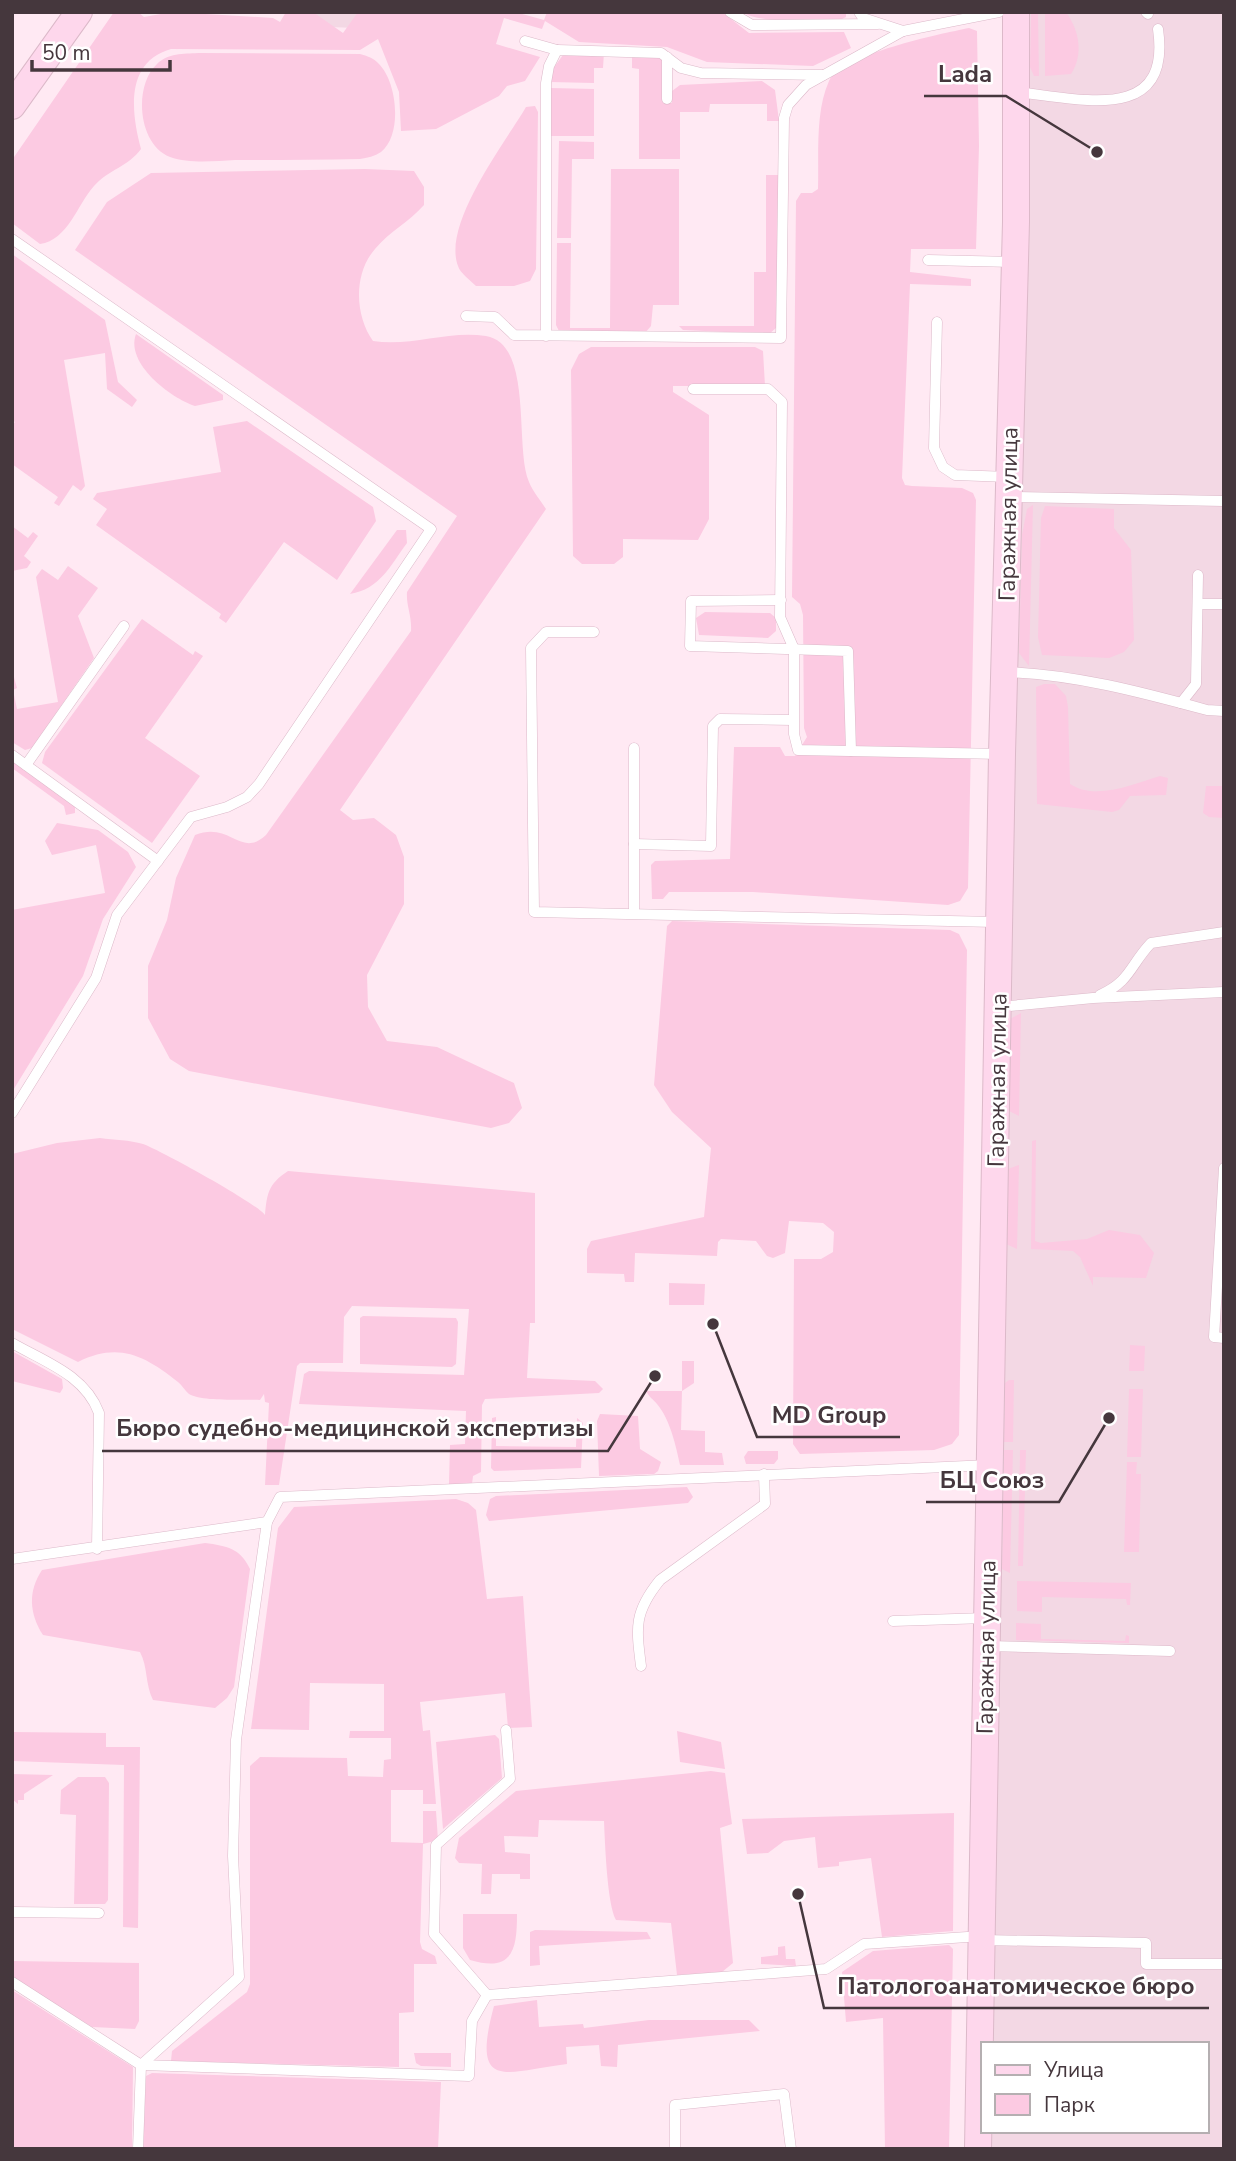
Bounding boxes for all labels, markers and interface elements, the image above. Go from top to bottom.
scale bar [32,28,170,72]
text: 50 m [42,39,91,67]
callout: Lada [924,51,1006,96]
text: Lada [938,58,992,90]
street label: Гаражная улица [991,427,1026,601]
street label: Гаражная улица [980,993,1015,1167]
callout: MD Group [757,1392,900,1437]
text: MD Group [772,1399,886,1431]
callout: Бюро судебно-медицинской экспертизы [102,1406,608,1451]
text: Бюро судебно-медицинской экспертизы [116,1412,594,1444]
callout: БЦ Союз [926,1457,1059,1502]
text: БЦ Союз [940,1464,1044,1496]
street label: Гаражная улица [969,1560,1004,1734]
callout: Патологоанатомическое бюро [824,1963,1209,2008]
text: Патологоанатомическое бюро [837,1970,1195,2002]
legend [981,2042,1208,2133]
text: Улица [1043,2056,1104,2084]
text: Парк [1044,2091,1096,2119]

